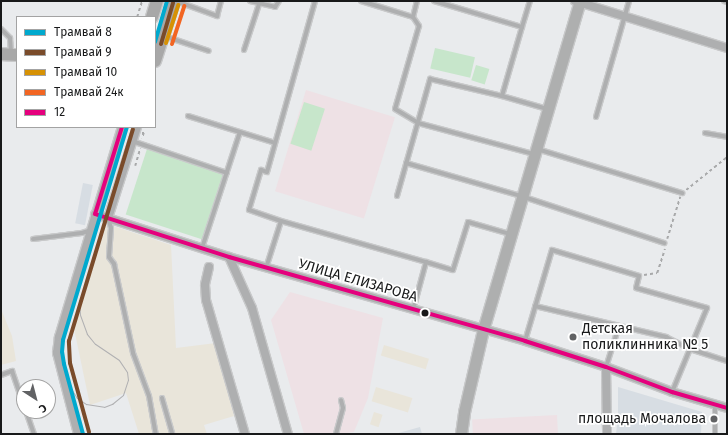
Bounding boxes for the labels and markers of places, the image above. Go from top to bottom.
unlabelled marker [420,308,430,318]
place label: Детская поликлинника № 5 [582,321,708,354]
marker: Детская поликлинника № 5 [567,331,579,343]
place label: площадь Мочалова [578,411,706,427]
marker: площадь Мочалова [709,414,719,424]

